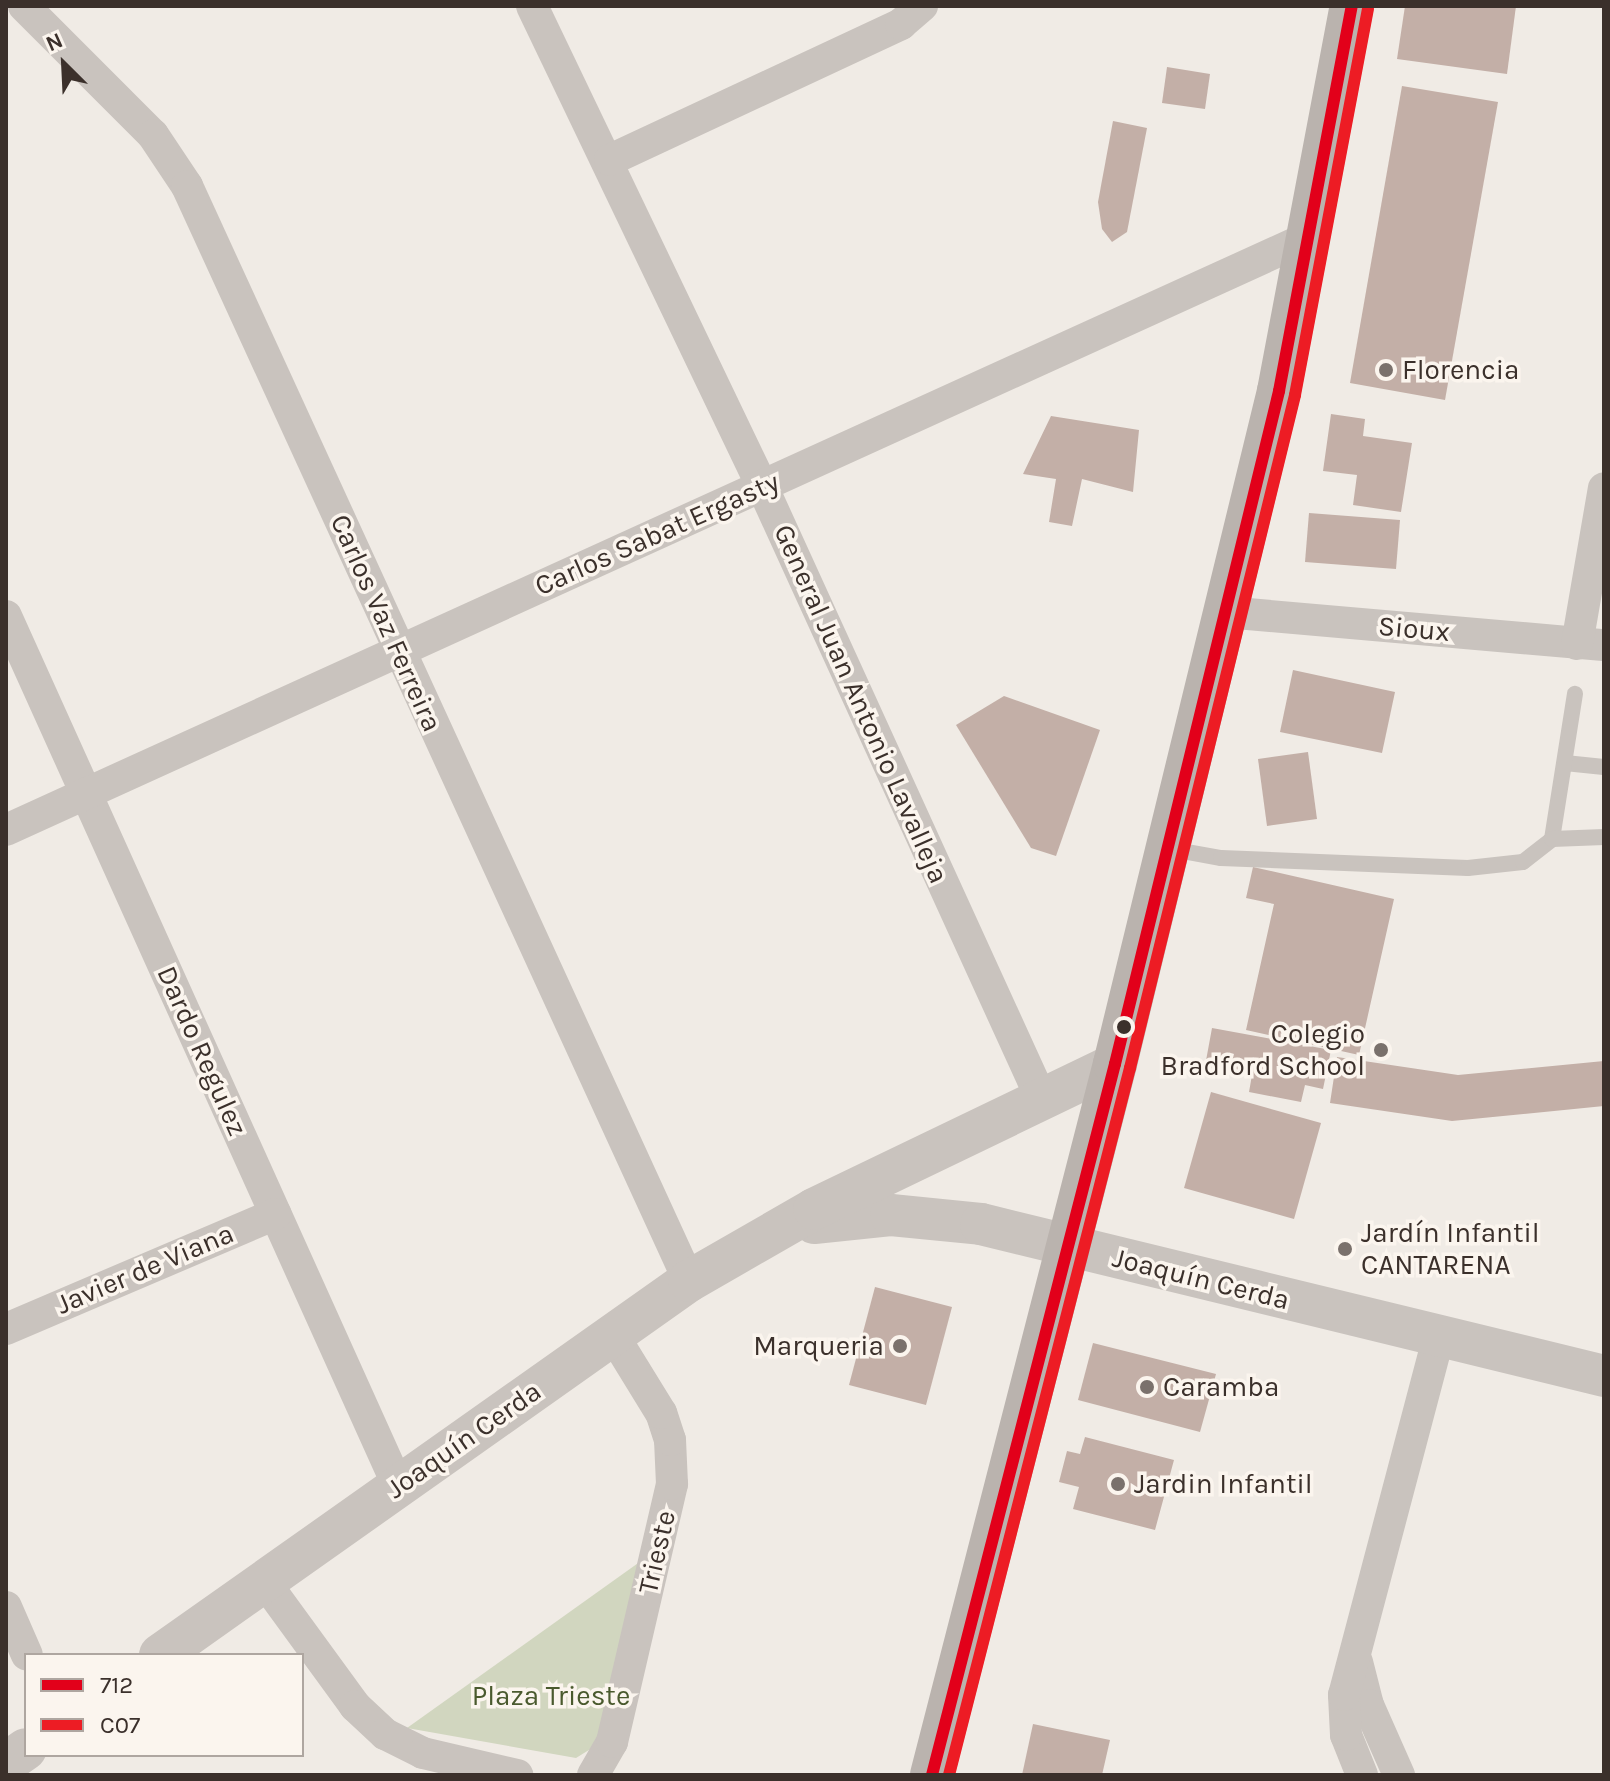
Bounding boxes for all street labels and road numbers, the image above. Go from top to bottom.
street label: Carlos Sabat Ergasty [530,465,784,603]
street label: Carlos Vaz Ferreira [323,509,449,737]
street label: General Juan Antonio Lavalleja [767,519,955,889]
street label: Sioux [1377,609,1451,649]
street label: Dardo Regulez [150,961,254,1141]
street label: Javier de Viana [51,1216,239,1322]
street label: Joaquín Cerda [1109,1241,1293,1317]
street label: Joaquín Cerda [380,1374,548,1506]
street label: Trieste [631,1507,683,1597]

